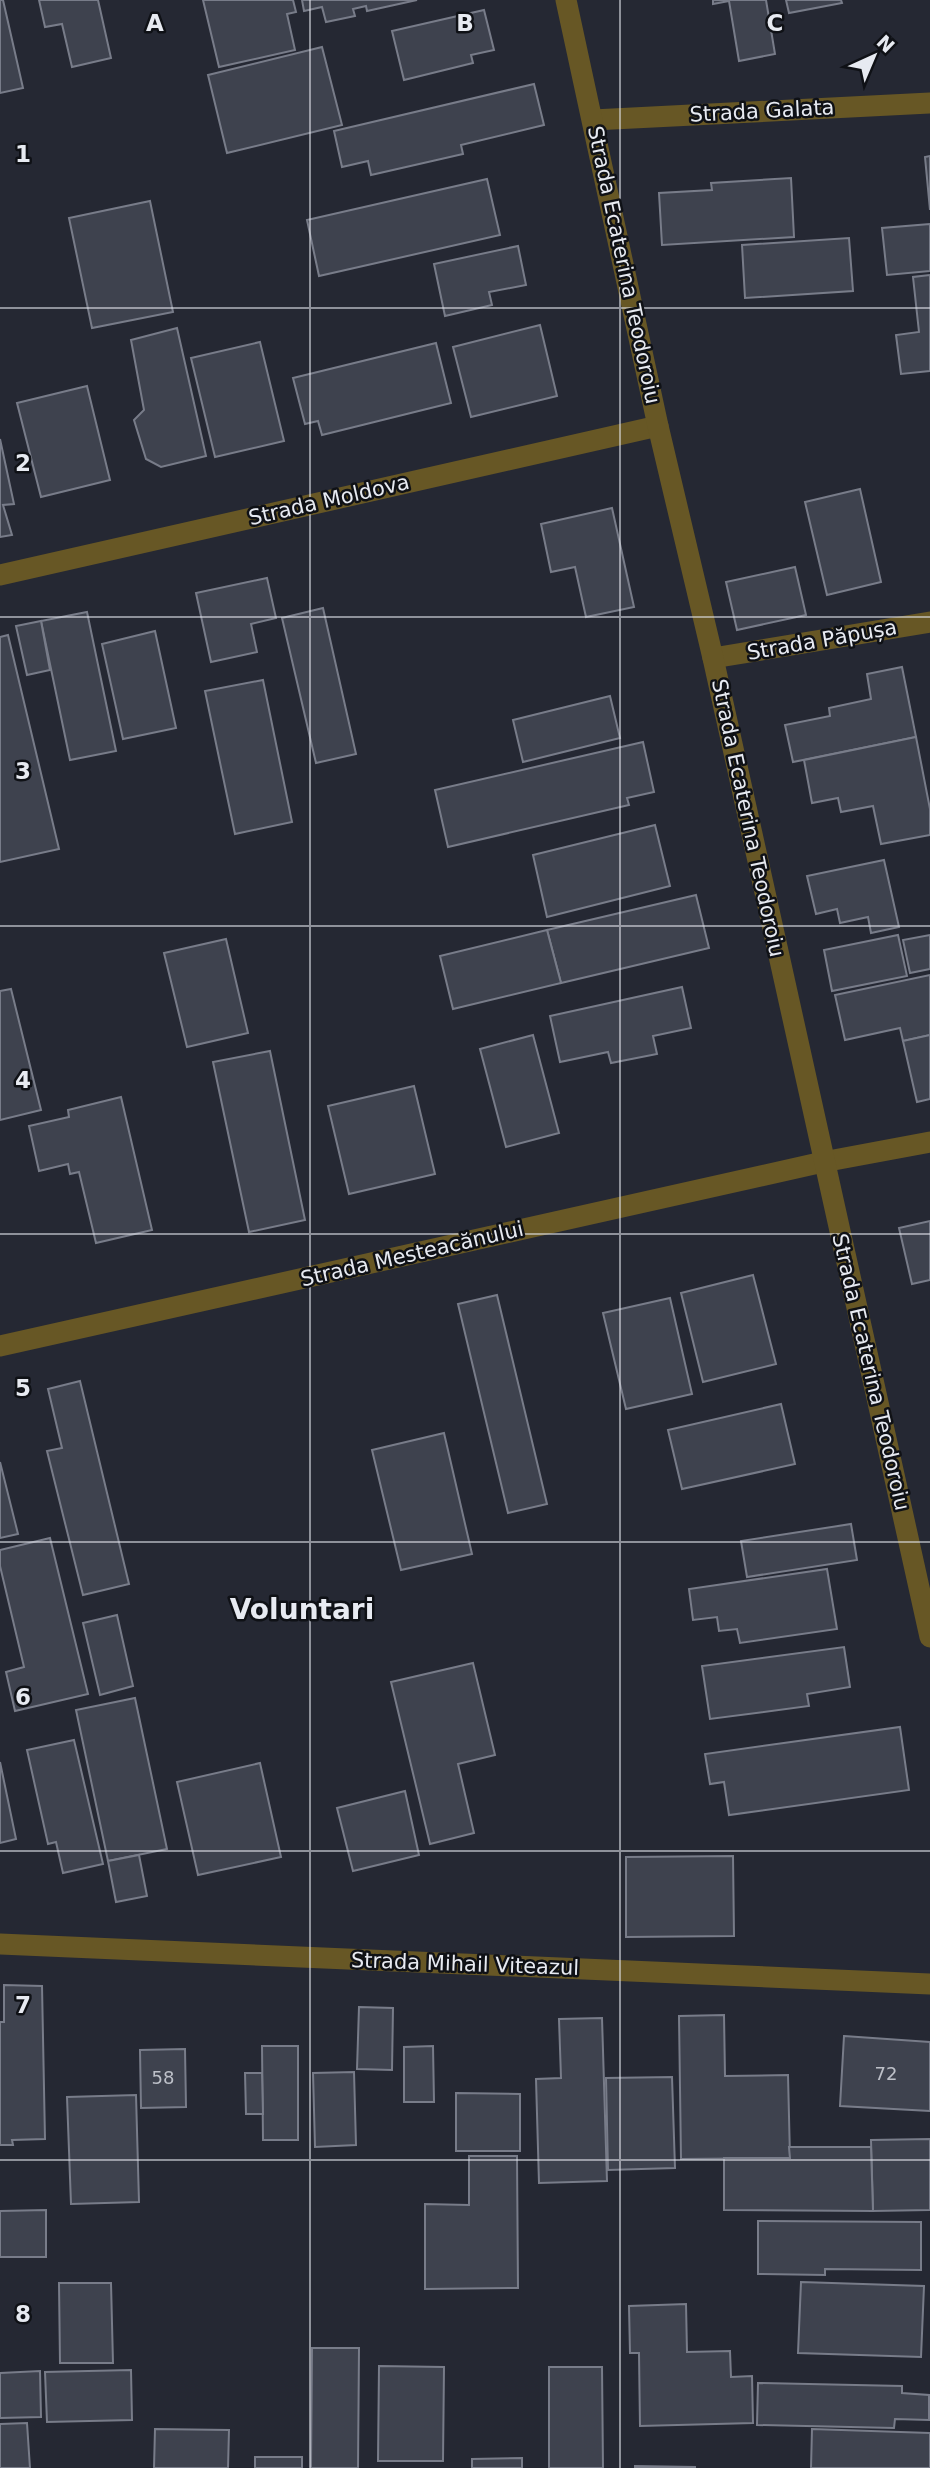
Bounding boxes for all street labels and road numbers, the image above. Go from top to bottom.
street label: Strada Galata [689,95,835,127]
street label: Strada Ecaterina Teodoroiu [583,124,665,406]
street label: Strada Moldova [246,470,412,530]
street label: Strada Păpușa [745,615,899,665]
street label: Strada Ecaterina Teodoroiu [707,677,789,959]
street label: Strada Mesteacănului [298,1217,526,1291]
street label: Strada Ecaterina Teodoroiu [827,1231,915,1513]
street label: Strada Mihail Viteazul [350,1948,580,1980]

